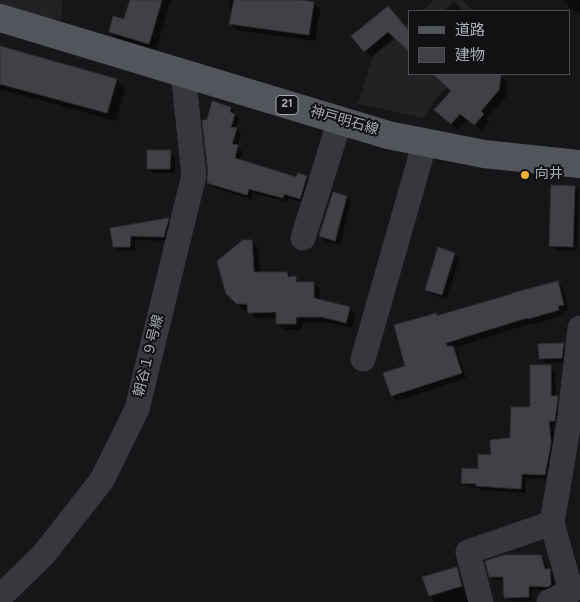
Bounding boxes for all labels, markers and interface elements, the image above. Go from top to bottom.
legend [408,10,570,75]
text: 道路 [455,22,485,41]
text: 建物 [455,47,485,66]
road number: 21 [276,96,298,114]
street label: 神戸明石線 [308,104,380,140]
place label: 向井 [535,167,563,183]
marker: 向井 [519,169,531,181]
street label: 朝谷１９号線 [132,313,168,399]

